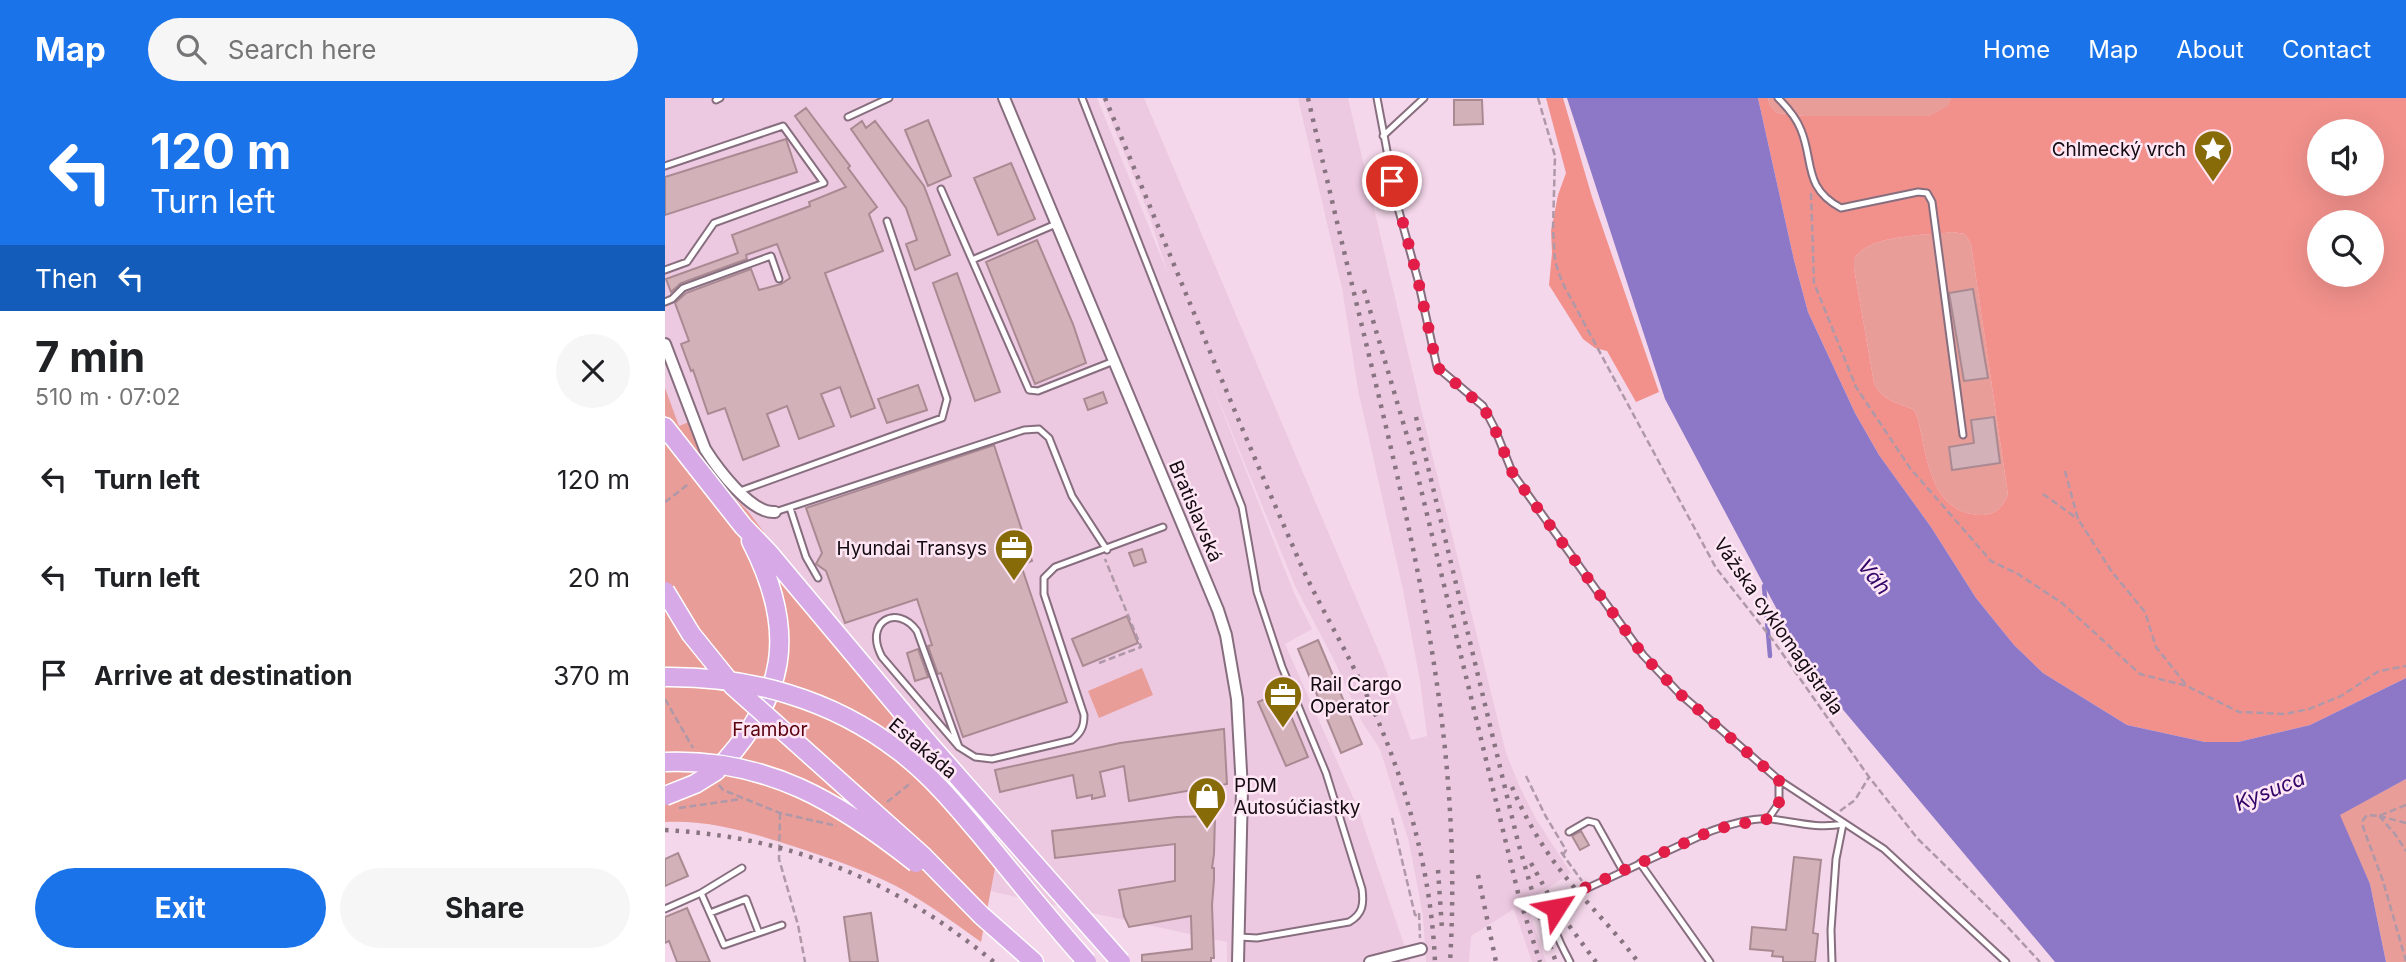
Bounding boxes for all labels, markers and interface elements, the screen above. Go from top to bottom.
search box [148,18,638,81]
text: Map [35,29,106,69]
icon: search [172,30,210,68]
text: Search here [228,34,376,65]
text: Home [1983,35,2050,64]
text: Map [2088,35,2138,64]
text: About [2176,35,2244,64]
text: Contact [2282,35,2371,64]
map controls [2307,119,2384,287]
button: sound [2307,119,2384,196]
text: 120 m [150,122,291,181]
icon: left [35,126,126,217]
place icon: Chlmecký vrch [2192,128,2234,183]
place label: Chlmecký vrch [2052,138,2186,161]
pin [1362,151,1422,211]
icon: arrive [1373,162,1411,200]
text: Turn left [150,182,275,221]
button: search [2307,210,2384,287]
icon: left [112,259,150,297]
text: Then [35,263,98,294]
text: 7 min [35,331,145,382]
button: close [556,334,630,408]
text: 510 m · 07:02 [35,383,181,411]
street label: Bratislavská [1164,457,1227,565]
icon: left [35,460,73,498]
text: Turn left [94,464,200,495]
text: 120 m [557,464,630,495]
office icon: Hyundai Transys [993,527,1035,582]
street label: Vážska cyklomagistrála [1709,534,1848,719]
place label: Hyundai Transys [836,537,987,560]
water label: Váh [1852,554,1896,600]
icon: left [35,558,73,596]
text: Turn left [94,562,200,593]
text: 20 m [568,562,630,593]
icon: arrive [35,656,73,694]
text: Arrive at destination [94,660,353,691]
text: 370 m [553,660,630,691]
place label: Rail Cargo Operator [1310,673,1402,718]
office icon: Rail Cargo Operator [1262,674,1304,729]
street label: Estakáda [884,713,961,783]
park label: Frambor [732,718,808,741]
water label: Kysuca [2231,765,2309,816]
place label: PDM Autosúčiastky [1234,774,1361,819]
shop icon: PDM Autosúčiastky [1186,775,1228,830]
button: Exit [35,868,326,948]
button: Share [340,868,630,948]
position arrow [1519,871,1593,945]

